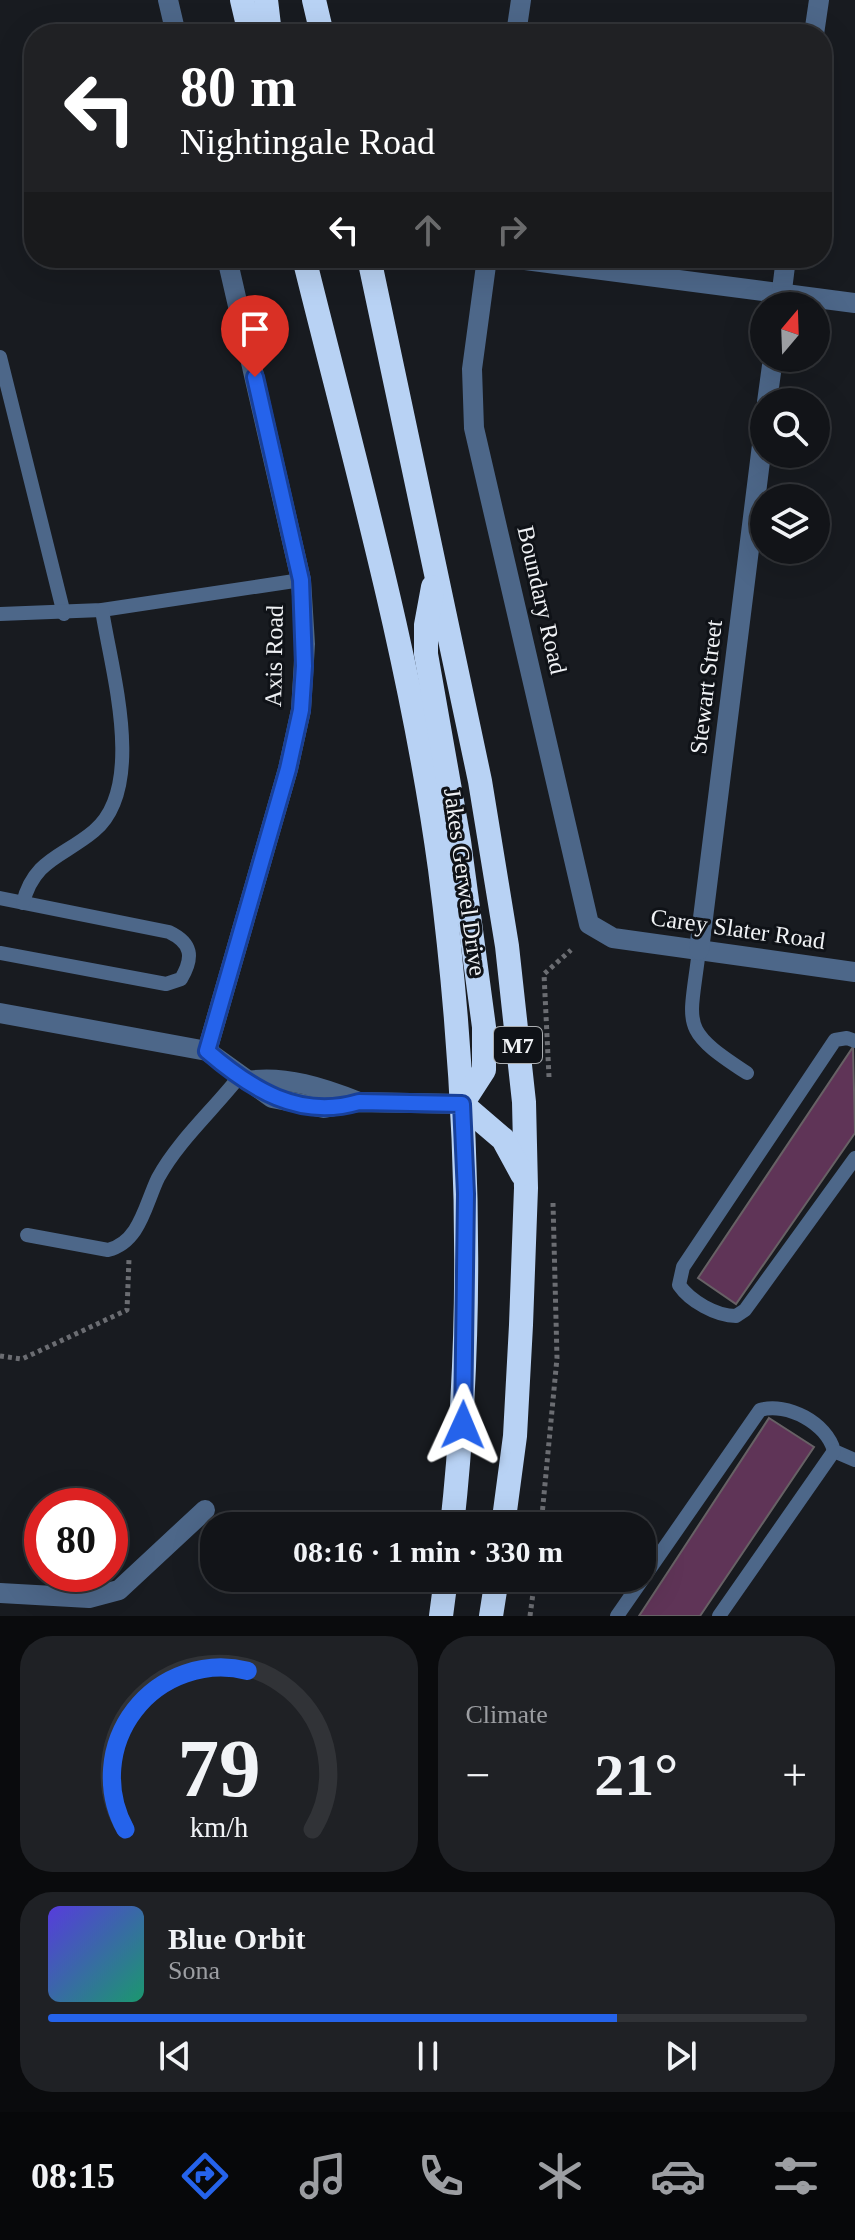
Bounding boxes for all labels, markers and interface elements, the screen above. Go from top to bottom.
icon: left [48,56,152,160]
text: 80 m [180,56,297,118]
text: Nightingale Road [180,122,435,162]
icon: left [322,208,366,252]
icon: ahead [406,208,450,252]
icon: right [490,208,534,252]
north arrow [750,292,830,372]
map controls [750,292,830,564]
pin [221,295,289,377]
icon: arrive [233,307,277,351]
button: search [750,388,830,468]
button: layers [750,484,830,564]
street label: Boundary Road [512,523,572,677]
street label: Axis Road [260,605,288,707]
street label: Stewart Street [685,618,727,756]
street label: Jakes Gerwel Drive [439,786,491,978]
street label: Carey Slater Road [649,904,827,954]
road number: M7 [494,1027,542,1063]
position arrow [421,1383,505,1467]
speed limit sign: 80 [24,1488,128,1592]
text: 08:16 · 1 min · 330 m [293,1535,563,1568]
text: Climate [466,1700,548,1729]
text: 79 [177,1722,260,1814]
text: 21° [594,1742,678,1808]
text: − [466,1751,490,1800]
text: + [782,1751,807,1800]
text: km/h [189,1812,248,1843]
text: Blue Orbit [168,1922,306,1955]
text: Sona [168,1956,220,1985]
icon: previous [153,2034,197,2078]
icon: pause [406,2034,450,2078]
icon: next [659,2034,703,2078]
icon: directions [177,2148,233,2204]
icon: music [295,2148,351,2204]
icon: phone [413,2148,469,2204]
icon: climate [532,2148,588,2204]
icon: car [650,2148,706,2204]
icon: filters [768,2148,824,2204]
text: 08:15 [31,2156,115,2196]

